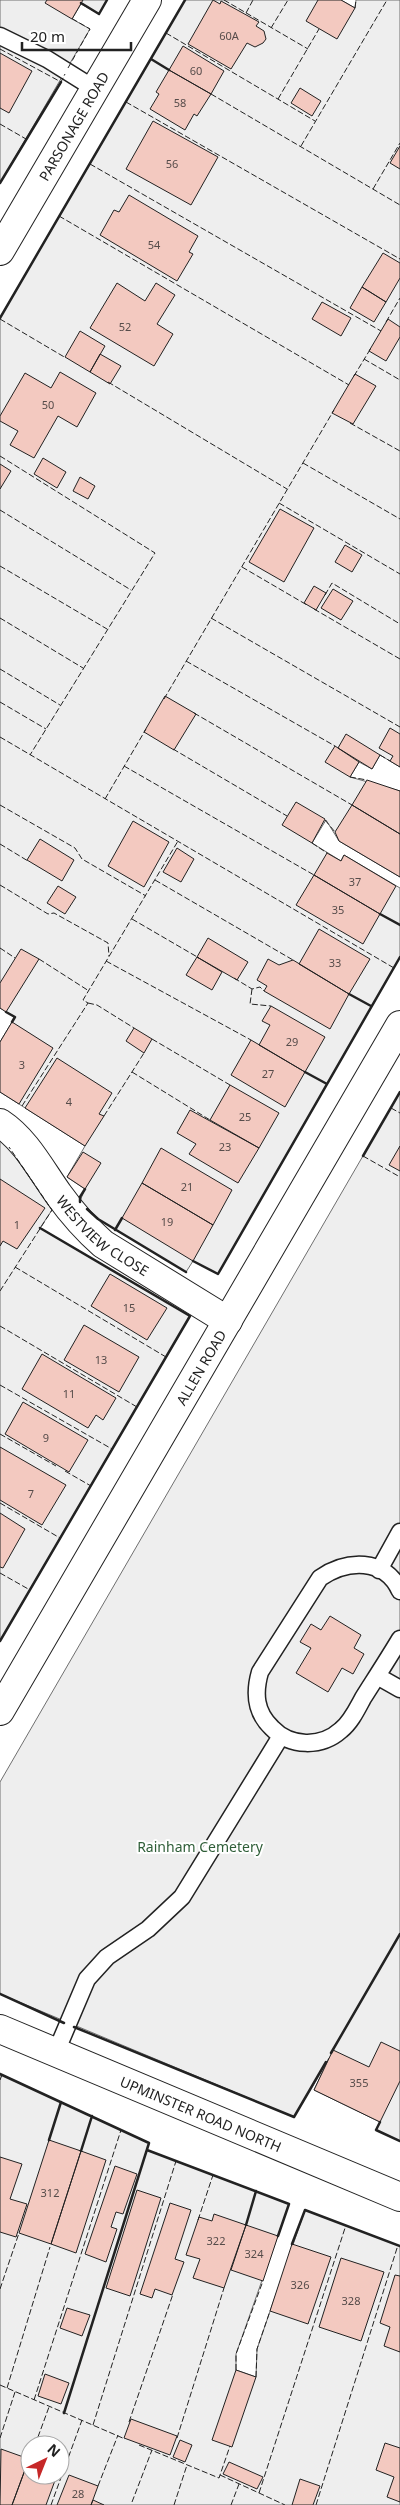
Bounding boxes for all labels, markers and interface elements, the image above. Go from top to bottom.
scale bar [22,20,131,52]
text: 20 m [30,26,65,46]
house number: 60A [219,28,240,43]
house number: 60 [190,63,202,78]
street label: PARSONAGE ROAD [34,68,113,184]
house number: 58 [174,95,186,110]
house number: 56 [166,156,178,171]
house number: 54 [148,237,161,252]
house number: 52 [119,319,131,334]
house number: 50 [42,397,54,412]
house number: 37 [349,874,361,889]
house number: 35 [332,902,344,917]
house number: 33 [329,955,341,970]
house number: 29 [286,1034,298,1049]
house number: 3 [19,1057,25,1072]
house number: 27 [262,1066,274,1081]
house number: 4 [66,1094,73,1109]
house number: 25 [239,1109,251,1124]
house number: 23 [219,1139,231,1154]
house number: 21 [181,1179,193,1194]
street label: WESTVIEW CLOSE [53,1191,153,1280]
house number: 19 [161,1214,173,1229]
house number: 1 [14,1217,20,1232]
house number: 15 [123,1300,135,1315]
street label: ALLEN ROAD [171,1326,230,1408]
house number: 13 [95,1352,107,1367]
house number: 11 [63,1386,75,1401]
house number: 9 [43,1430,49,1445]
house number: 7 [28,1486,34,1501]
park label: Rainham Cemetery [137,1837,264,1856]
street label: UPMINSTER ROAD NORTH [118,2071,284,2156]
house number: 355 [350,2075,368,2090]
house number: 312 [41,2185,59,2200]
house number: 322 [207,2233,225,2248]
house number: 324 [245,2246,264,2261]
house number: 326 [291,2277,309,2292]
house number: 328 [342,2293,360,2308]
north arrow [20,2435,70,2485]
text: N [44,2439,65,2461]
house number: 28 [72,2486,84,2501]

